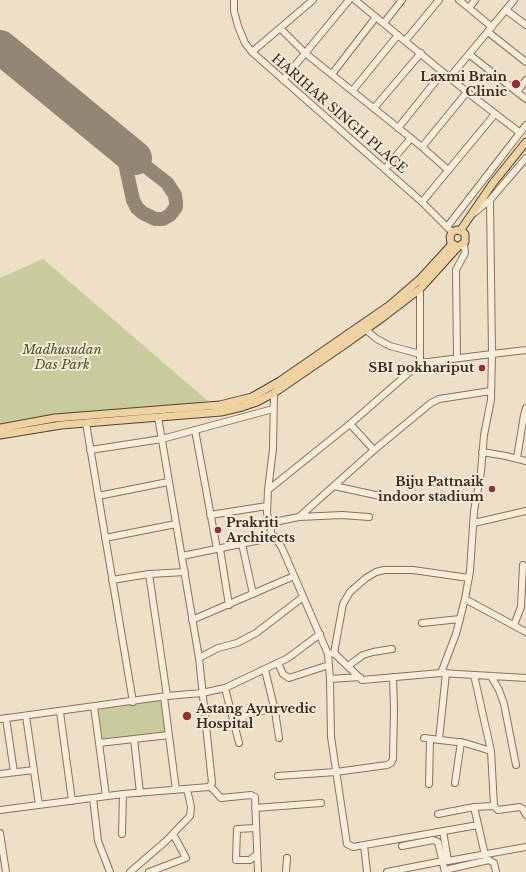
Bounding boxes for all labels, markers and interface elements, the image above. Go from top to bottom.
street label: HARIHAR SINGH PLACE [268,51,410,177]
place label: Laxmi Brain Clinic [420,69,507,100]
marker: Laxmi Brain Clinic [510,78,522,90]
park label: Madhusudan Das Park [22,342,102,373]
place label: SBI pokhariput [369,360,474,376]
marker: SBI pokhariput [477,363,487,373]
place label: Biju Pattnaik indoor stadium [378,474,484,505]
marker: Biju Pattnaik indoor stadium [487,484,497,494]
place label: Prakriti Architects [226,515,295,546]
marker: Prakriti Architects [213,525,223,535]
place label: Astang Ayurvedic Hospital [196,701,316,732]
marker: Astang Ayurvedic Hospital [181,710,193,722]

